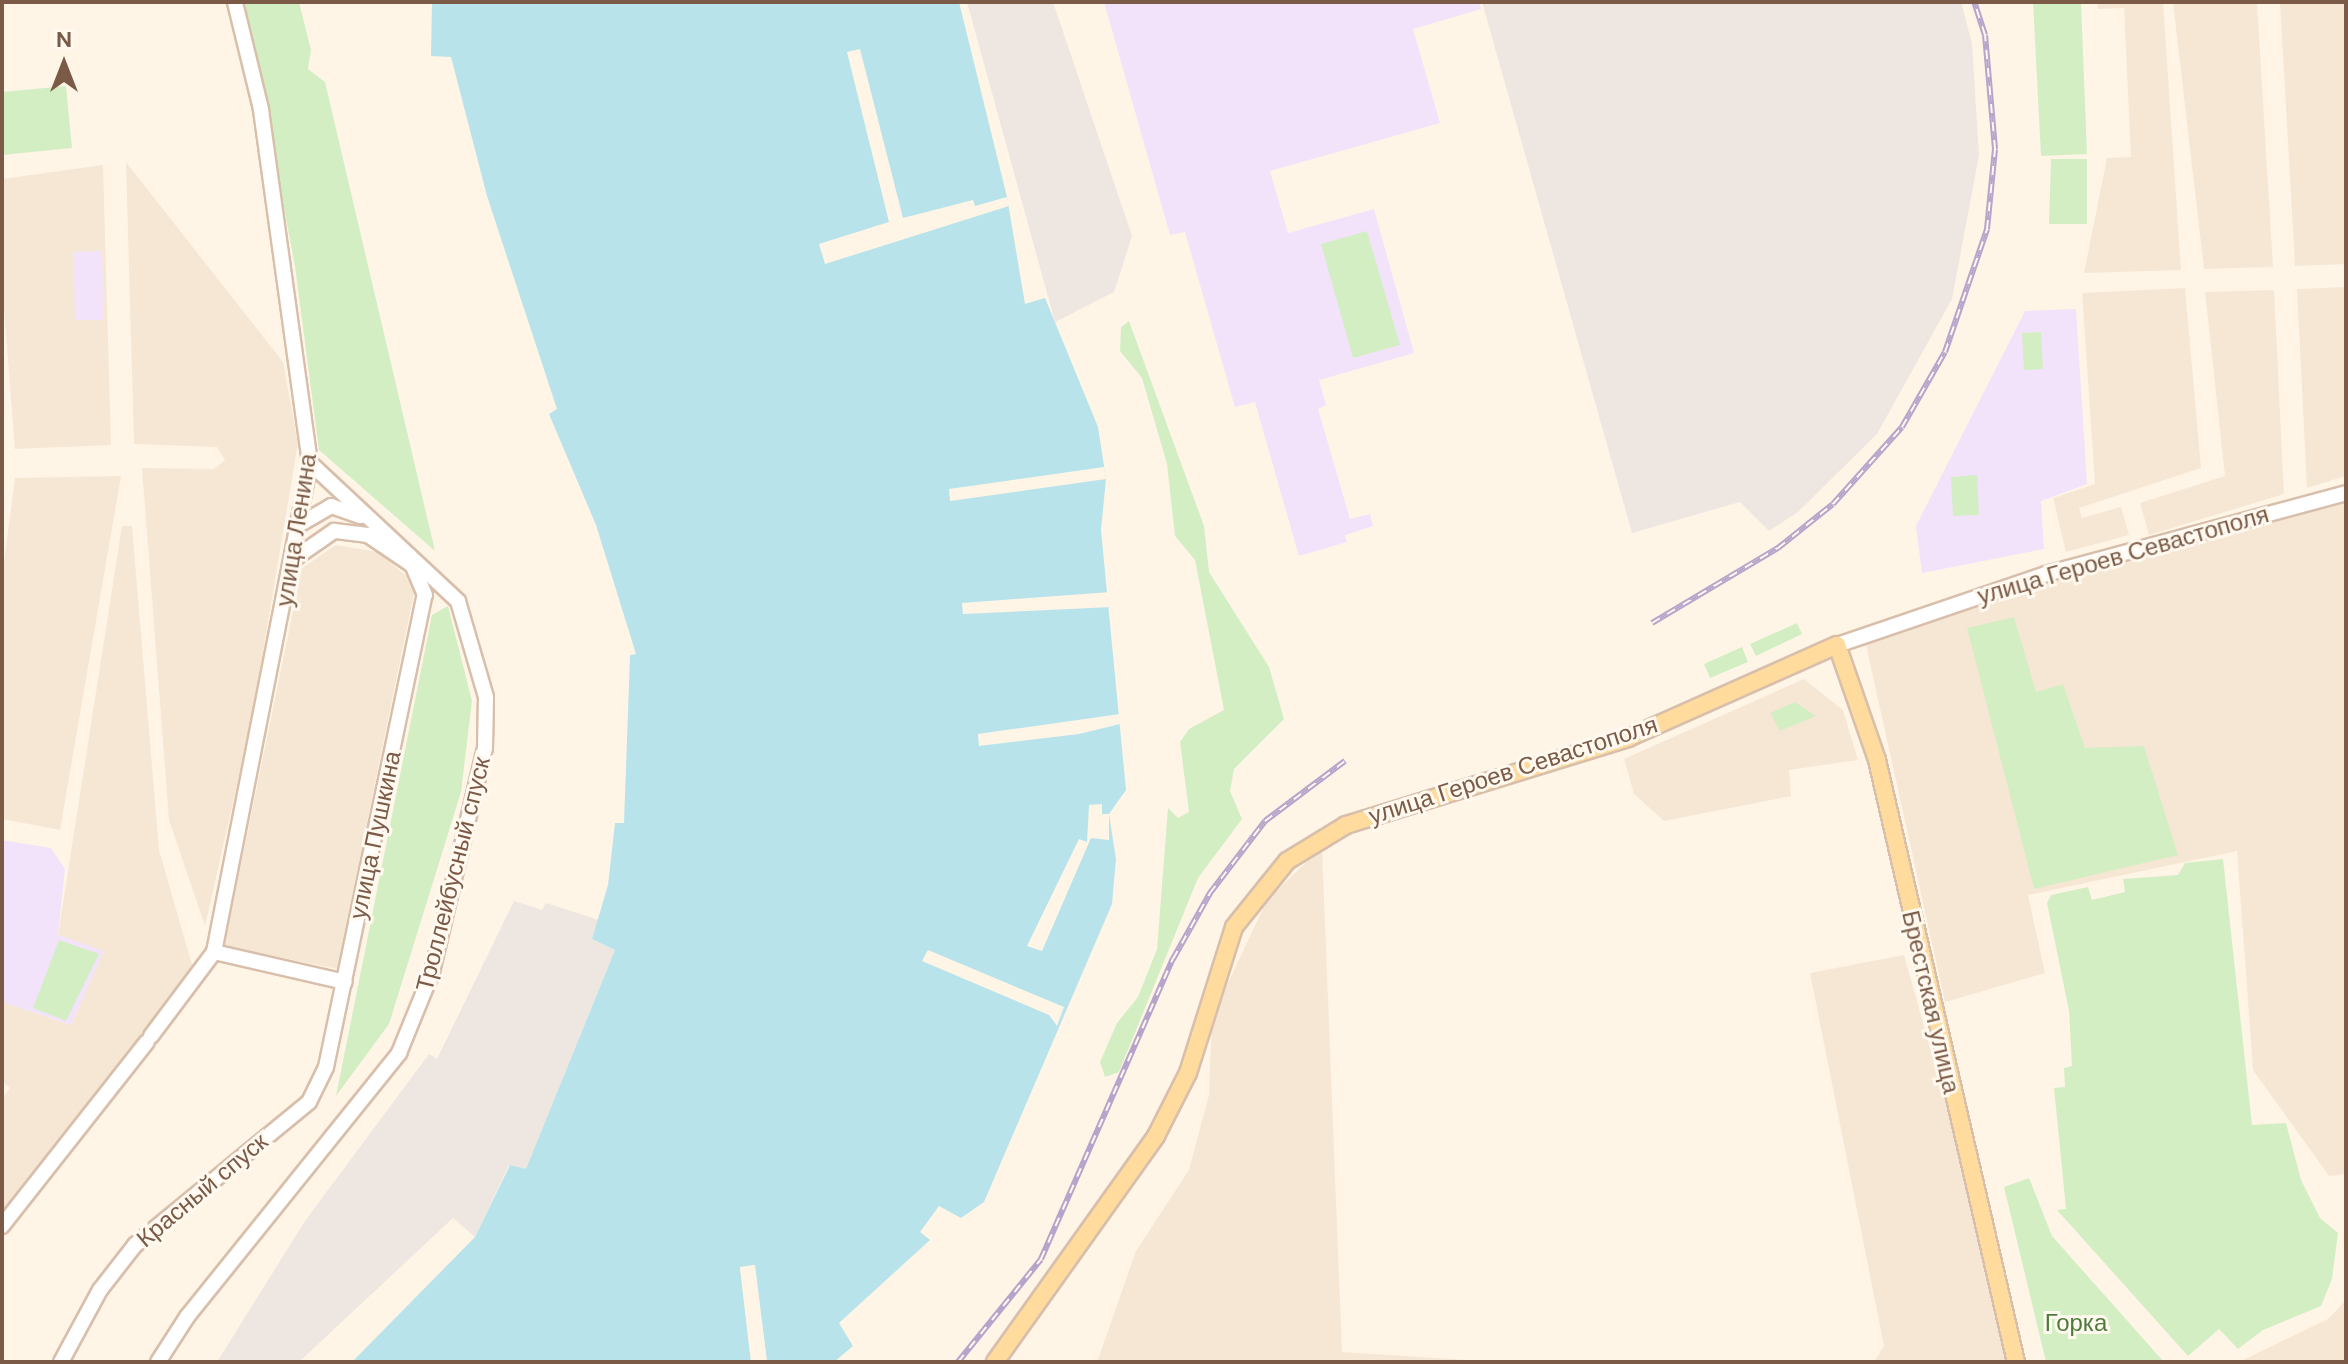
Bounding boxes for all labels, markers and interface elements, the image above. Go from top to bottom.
north arrow [24,24,104,104]
text: N [56,25,72,54]
street label: улица Ленина [270,451,322,609]
street label: улица Героев Севастополя [1974,500,2272,610]
street label: улица Героев Севастополя [1365,710,1661,830]
street label: улица Пушкина [343,748,407,922]
street label: Троллейбусный спуск [410,754,496,994]
street label: Брестская улица [1896,908,1966,1096]
street label: Красный спуск [131,1127,273,1253]
park label: Горка [2045,1309,2107,1337]

